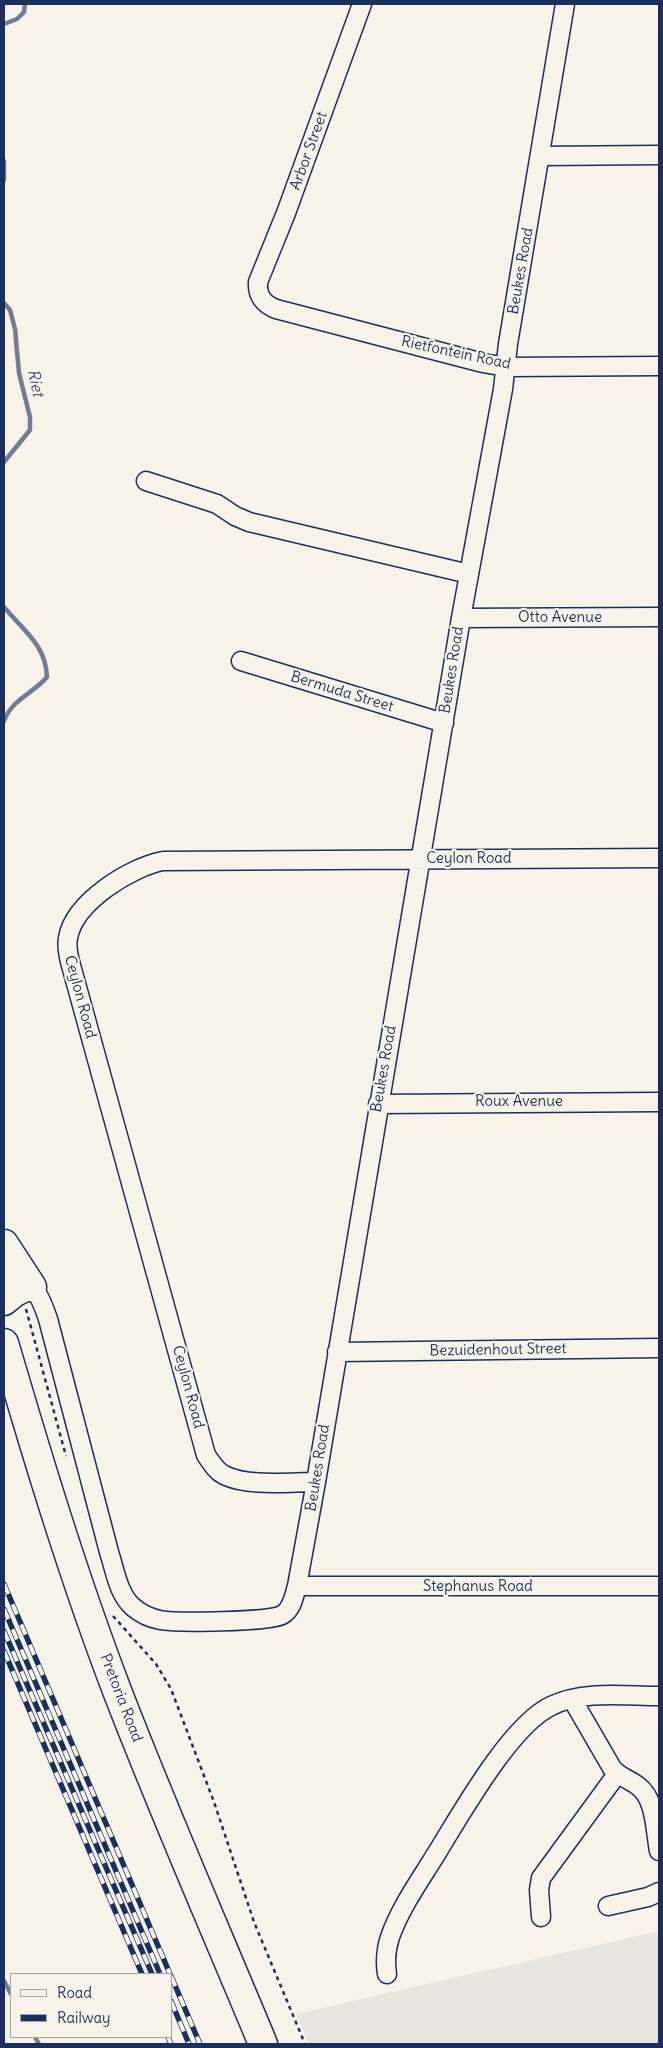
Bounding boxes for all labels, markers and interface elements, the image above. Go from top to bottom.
street label: Arbor Street [286,109,332,193]
street label: Beukes Road [505,226,537,316]
street label: Rietfontein Road [400,333,512,373]
water label: Riet [23,367,47,399]
street label: Otto Avenue [518,609,602,627]
street label: Beukes Road [436,625,468,715]
street label: Bermuda Street [288,668,396,716]
street label: Ceylon Road [426,850,512,868]
street label: Ceylon Road [60,953,100,1041]
street label: Beukes Road [368,1024,400,1114]
street label: Roux Avenue [475,1093,563,1111]
street label: Bezuidenhout Street [429,1340,567,1360]
street label: Ceylon Road [168,1343,208,1431]
street label: Beukes Road [302,1423,334,1513]
street label: Stephanus Road [423,1578,533,1596]
street label: Pretoria Road [96,1651,146,1745]
legend [10,1973,172,2038]
text: Road [57,1983,92,2002]
text: Railway [57,2008,111,2027]

